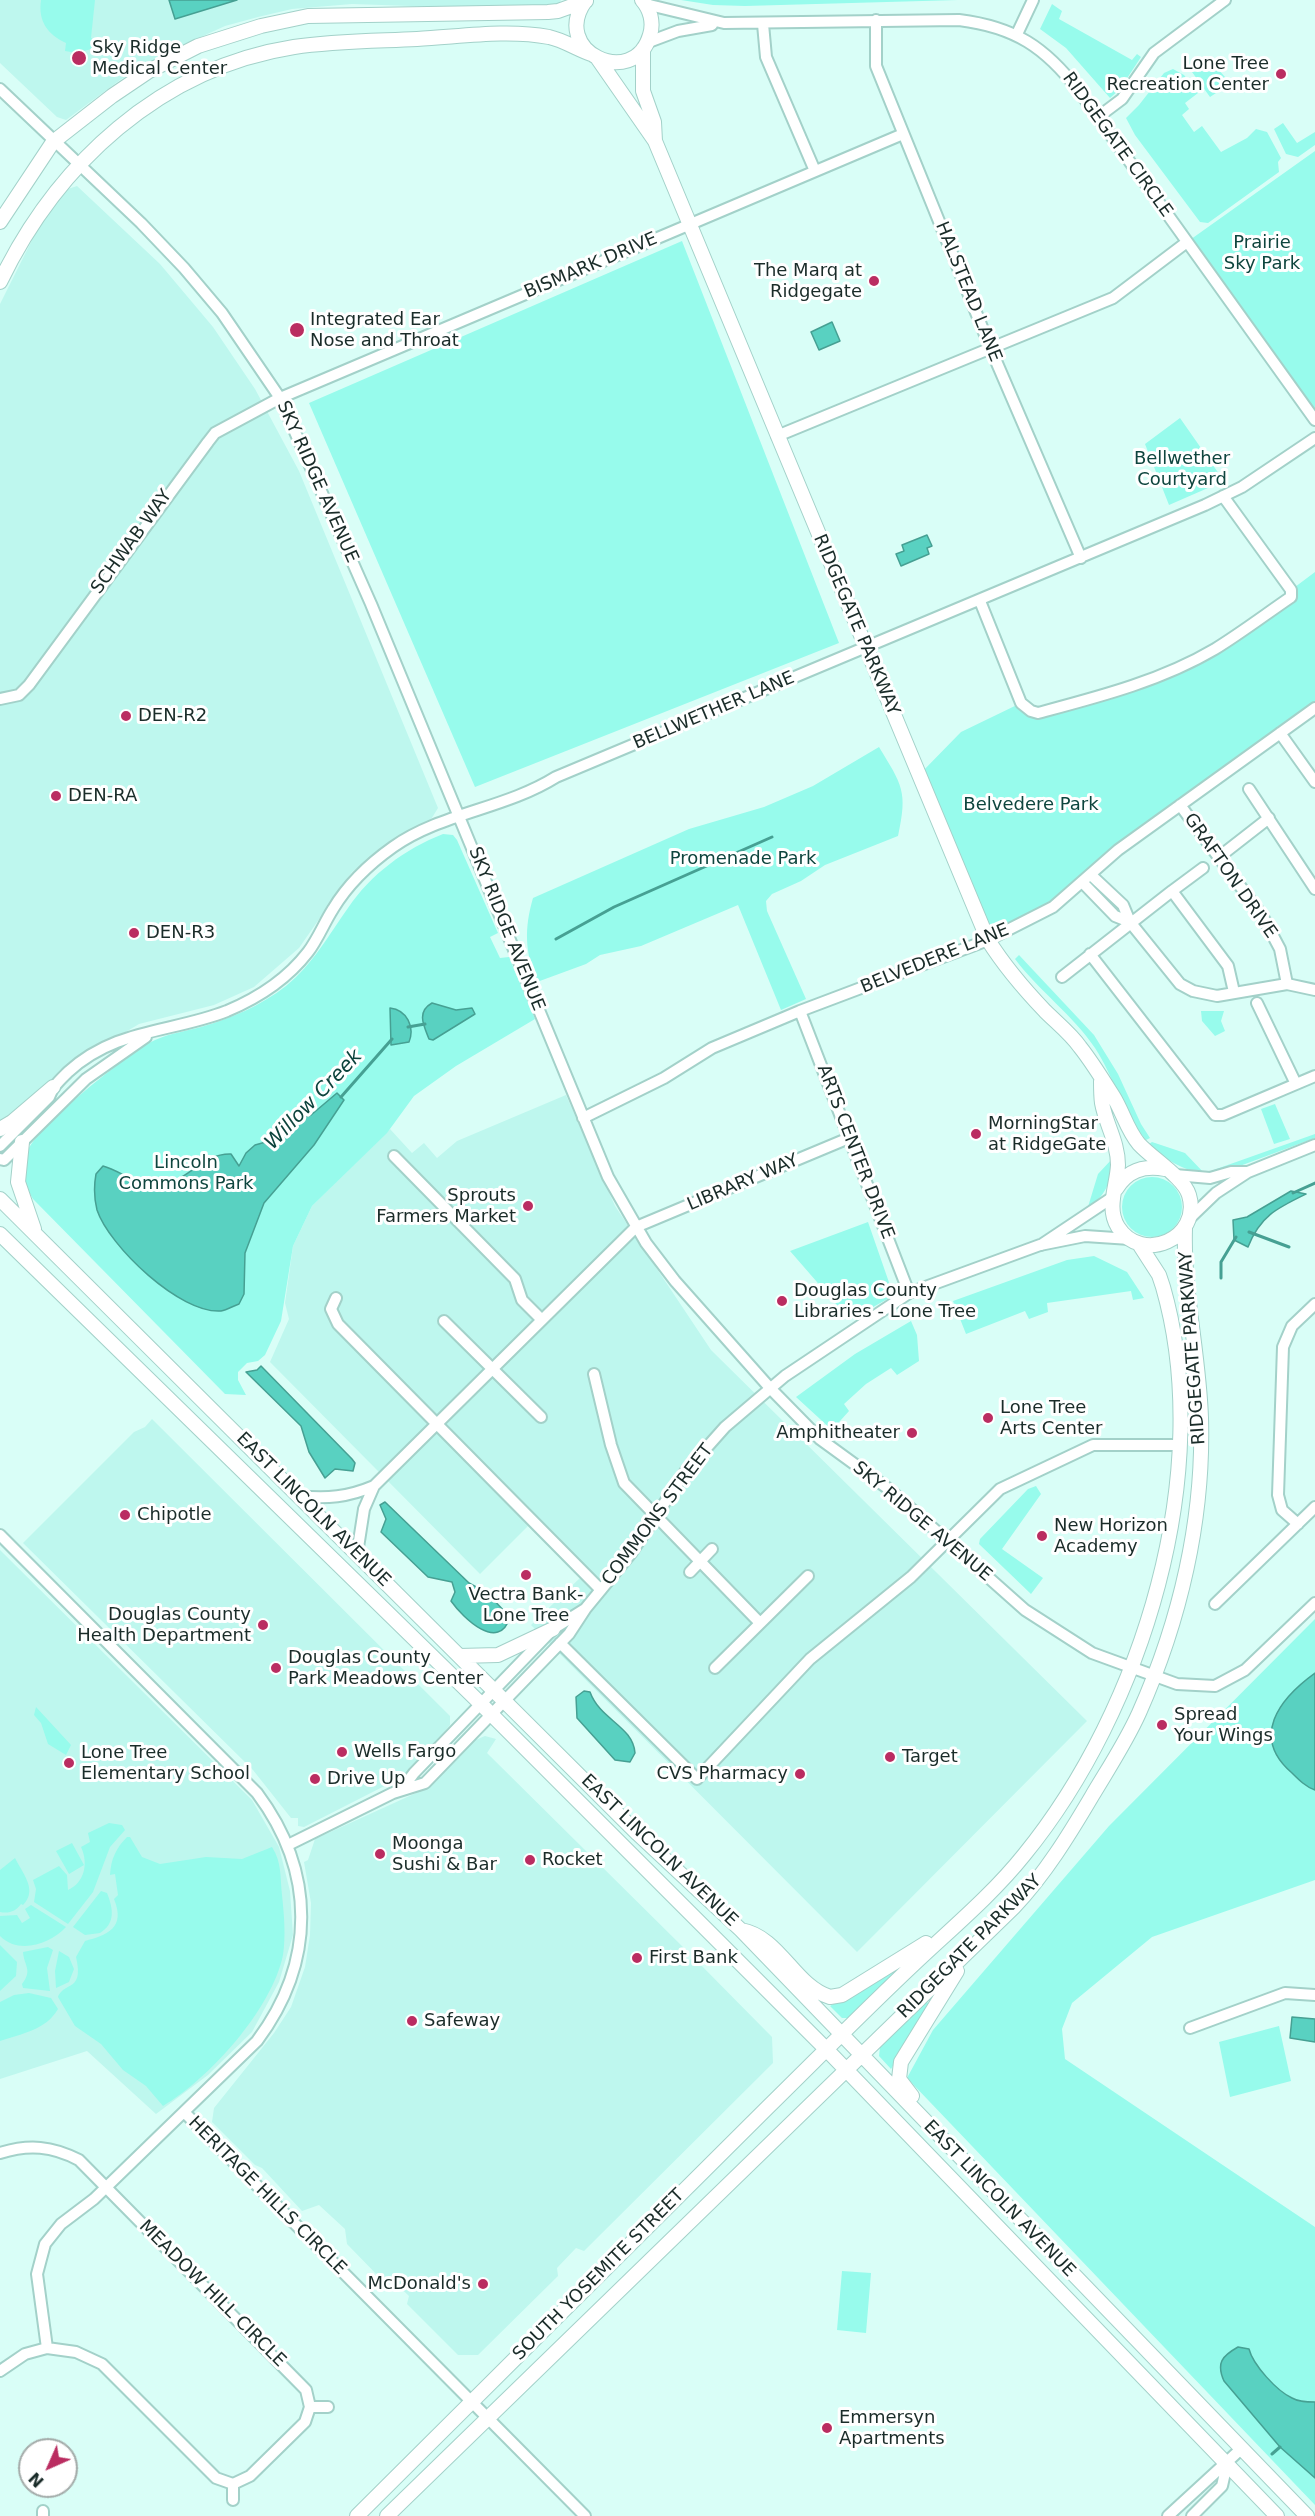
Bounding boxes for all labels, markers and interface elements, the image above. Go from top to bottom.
place label: Sky Ridge Medical Center [92,37,227,80]
marker: Sky Ridge Medical Center [70,49,88,67]
place label: Lone Tree Recreation Center [1106,53,1269,96]
marker: Lone Tree Recreation Center [1274,67,1288,81]
street label: RIDGEGATE CIRCLE [1057,69,1177,221]
street label: HALSTEAD LANE [930,219,1006,365]
street label: BISMARK DRIVE [521,228,661,304]
park label: Prairie Sky Park [1224,232,1300,274]
place label: The Marq at Ridgegate [754,260,862,302]
marker: The Marq at Ridgegate [867,274,881,288]
place label: Integrated Ear Nose and Throat [310,309,459,352]
marker: Integrated Ear Nose and Throat [288,321,306,339]
street label: SKY RIDGE AVENUE [272,398,362,566]
park label: Bellwether Courtyard [1134,448,1230,490]
street label: SCHWAB WAY [87,486,177,598]
street label: RIDGEGATE PARKWAY [808,531,904,719]
street label: BELLWETHER LANE [630,667,798,755]
place label: DEN-R2 [138,705,207,727]
marker: DEN-R2 [119,709,133,723]
place label: DEN-RA [68,785,137,807]
marker: DEN-RA [49,789,63,803]
park label: Belvedere Park [963,794,1099,816]
street label: GRAFTON DRIVE [1179,809,1281,943]
street label: SKY RIDGE AVENUE [463,844,549,1014]
park label: Promenade Park [670,848,816,870]
street label: BELVEDERE LANE [858,919,1012,999]
place label: DEN-R3 [146,922,215,944]
marker: DEN-R3 [127,926,141,940]
water label: Willow Creek [260,1045,368,1155]
street label: ARTS CENTER DRIVE [812,1062,898,1242]
place label: MorningStar at RidgeGate [988,1113,1106,1156]
marker: MorningStar at RidgeGate [969,1127,983,1141]
street label: LIBRARY WAY [684,1150,802,1216]
park label: Lincoln Commons Park [118,1152,254,1194]
place label: Sprouts Farmers Market [376,1185,516,1228]
marker: Sprouts Farmers Market [521,1199,535,1213]
street label: RIDGEGATE PARKWAY [1175,1250,1211,1446]
place label: Douglas County Libraries - Lone Tree [794,1280,976,1322]
marker: Douglas County Libraries - Lone Tree [775,1294,789,1308]
place label: Lone Tree Arts Center [1000,1397,1102,1440]
marker: Lone Tree Arts Center [981,1411,995,1425]
place label: Amphitheater [776,1422,900,1444]
marker: Amphitheater [905,1426,919,1440]
street label: EAST LINCOLN AVENUE [231,1428,395,1592]
street label: COMMONS STREET [598,1440,718,1590]
street label: SKY RIDGE AVENUE [848,1458,996,1586]
place label: Chipotle [137,1504,212,1526]
marker: Chipotle [118,1508,132,1522]
place label: New Horizon Academy [1054,1515,1168,1558]
marker: New Horizon Academy [1035,1529,1049,1543]
marker: Vectra Bank- Lone Tree [519,1568,533,1582]
place label: Vectra Bank- Lone Tree [469,1584,583,1626]
place label: Douglas County Health Department [77,1604,251,1646]
marker: Douglas County Health Department [256,1618,270,1632]
place label: Douglas County Park Meadows Center [288,1647,483,1690]
marker: Douglas County Park Meadows Center [269,1661,283,1675]
place label: Spread Your Wings [1174,1704,1273,1746]
marker: Spread Your Wings [1155,1718,1169,1732]
place label: Wells Fargo [354,1741,456,1763]
place label: Lone Tree Elementary School [81,1742,250,1784]
marker: Wells Fargo [335,1745,349,1759]
place label: Target [902,1746,958,1768]
marker: Target [883,1750,897,1764]
marker: Lone Tree Elementary School [62,1756,76,1770]
place label: CVS Pharmacy [656,1763,788,1785]
marker: CVS Pharmacy [793,1767,807,1781]
place label: Drive Up [327,1768,405,1790]
street label: EAST LINCOLN AVENUE [576,1770,742,1932]
marker: Drive Up [308,1772,322,1786]
place label: Moonga Sushi & Bar [392,1833,497,1876]
marker: Moonga Sushi & Bar [373,1847,387,1861]
place label: Rocket [542,1849,603,1871]
marker: Rocket [523,1853,537,1867]
street label: RIDGEGATE PARKWAY [894,1871,1046,2023]
place label: First Bank [649,1947,738,1969]
marker: First Bank [630,1951,644,1965]
place label: Safeway [424,2010,500,2032]
marker: Safeway [405,2014,419,2028]
street label: HERITAGE HILLS CIRCLE [183,2112,351,2280]
street label: EAST LINCOLN AVENUE [918,2116,1080,2282]
street label: SOUTH YOSEMITE STREET [509,2185,689,2365]
street label: MEADOW HILL CIRCLE [134,2216,290,2372]
place label: McDonald's [368,2273,471,2295]
marker: McDonald's [476,2277,490,2291]
place label: Emmersyn Apartments [839,2407,945,2450]
marker: Emmersyn Apartments [820,2421,834,2435]
north arrow [18,2438,78,2498]
text: N [25,2468,48,2491]

